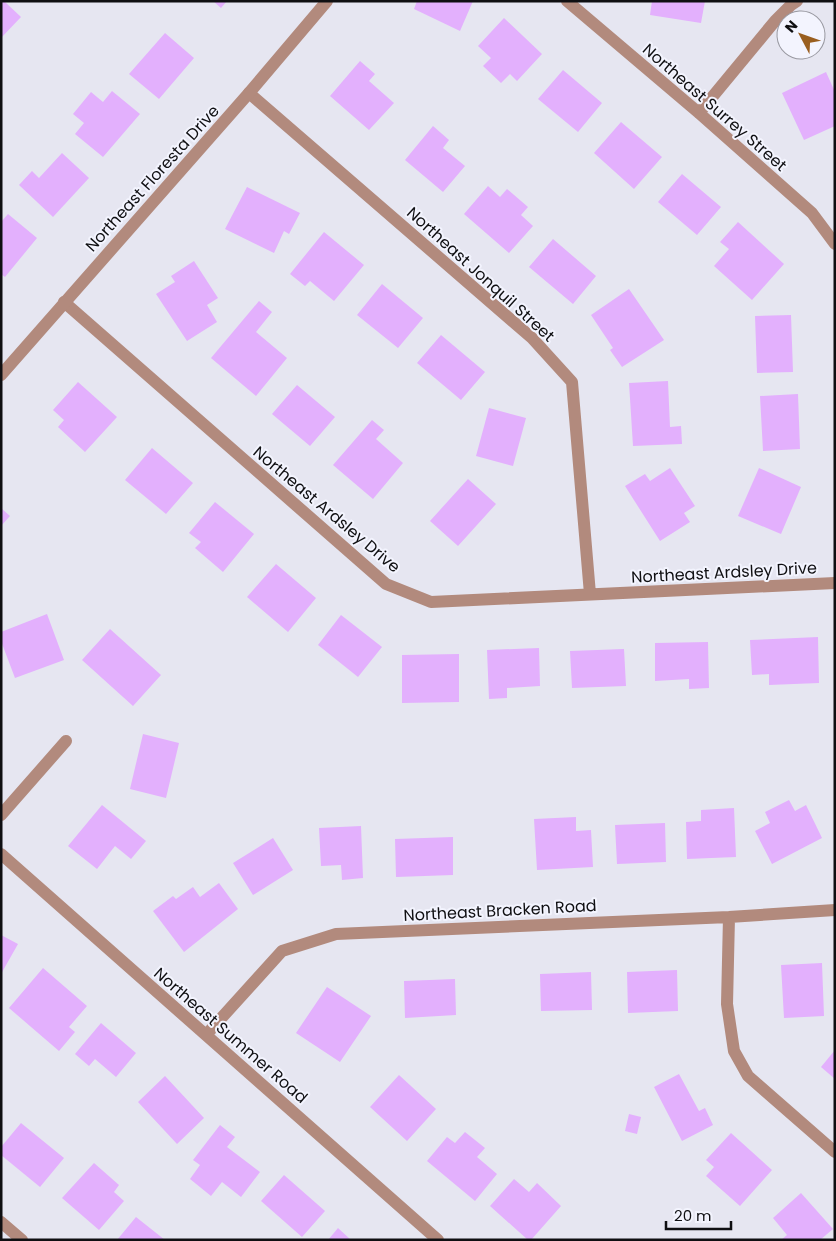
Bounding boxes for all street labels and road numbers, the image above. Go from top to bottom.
street label: Northeast Surrey Street [638,38,792,177]
street label: Northeast Floresta Drive [80,100,225,257]
street label: Northeast Jonquil Street [402,202,560,347]
street label: Northeast Ardsley Drive [248,441,405,578]
street label: Northeast Ardsley Drive [631,556,818,589]
street label: Northeast Bracken Road [403,894,597,927]
street label: Northeast Summer Road [149,962,313,1109]

